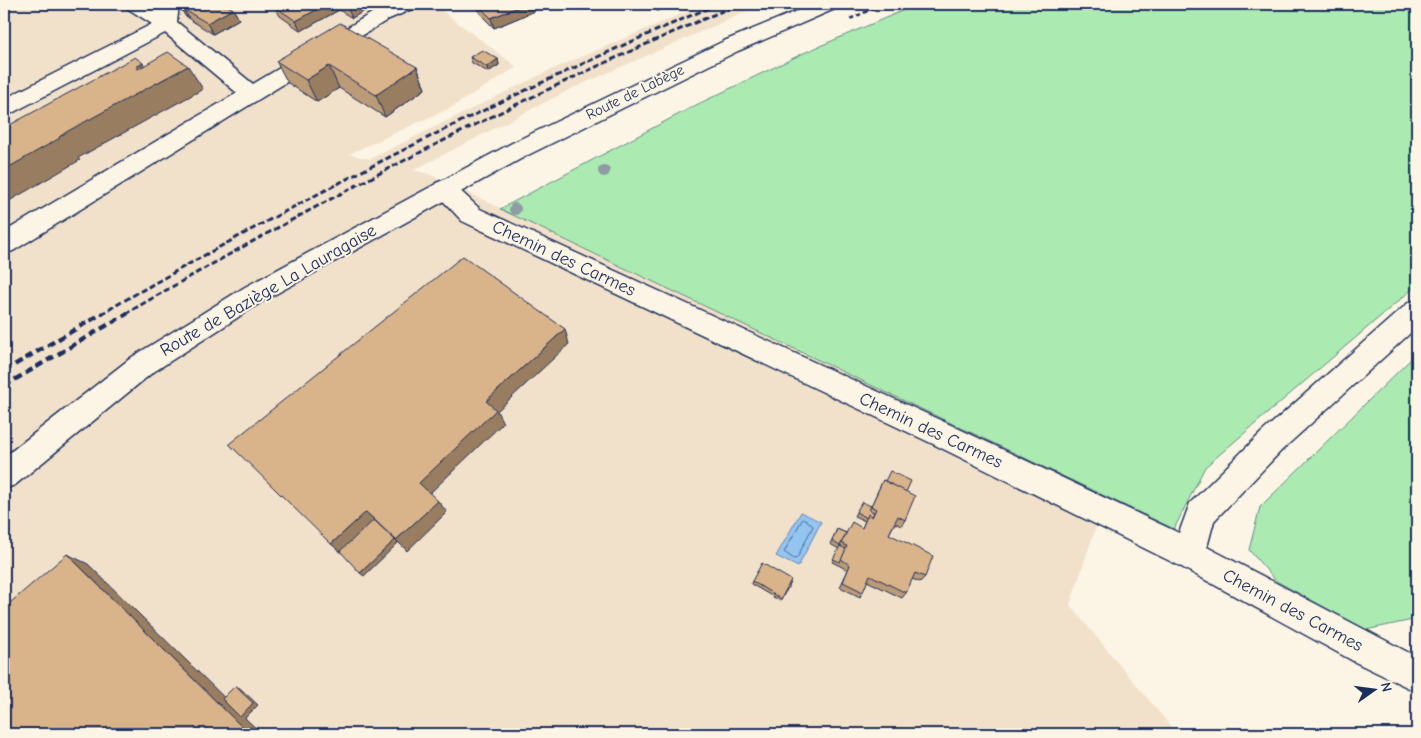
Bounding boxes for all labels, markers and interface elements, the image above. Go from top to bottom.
street label: Route de Labège [583,60,688,124]
street label: Chemin des Carmes [489,216,639,301]
street label: Route de Baziège La Lauragaise [156,220,380,361]
street label: Chemin des Carmes [856,388,1006,473]
street label: Chemin des Carmes [1219,565,1366,656]
north arrow [1348,666,1398,716]
text: N [1377,680,1395,693]

